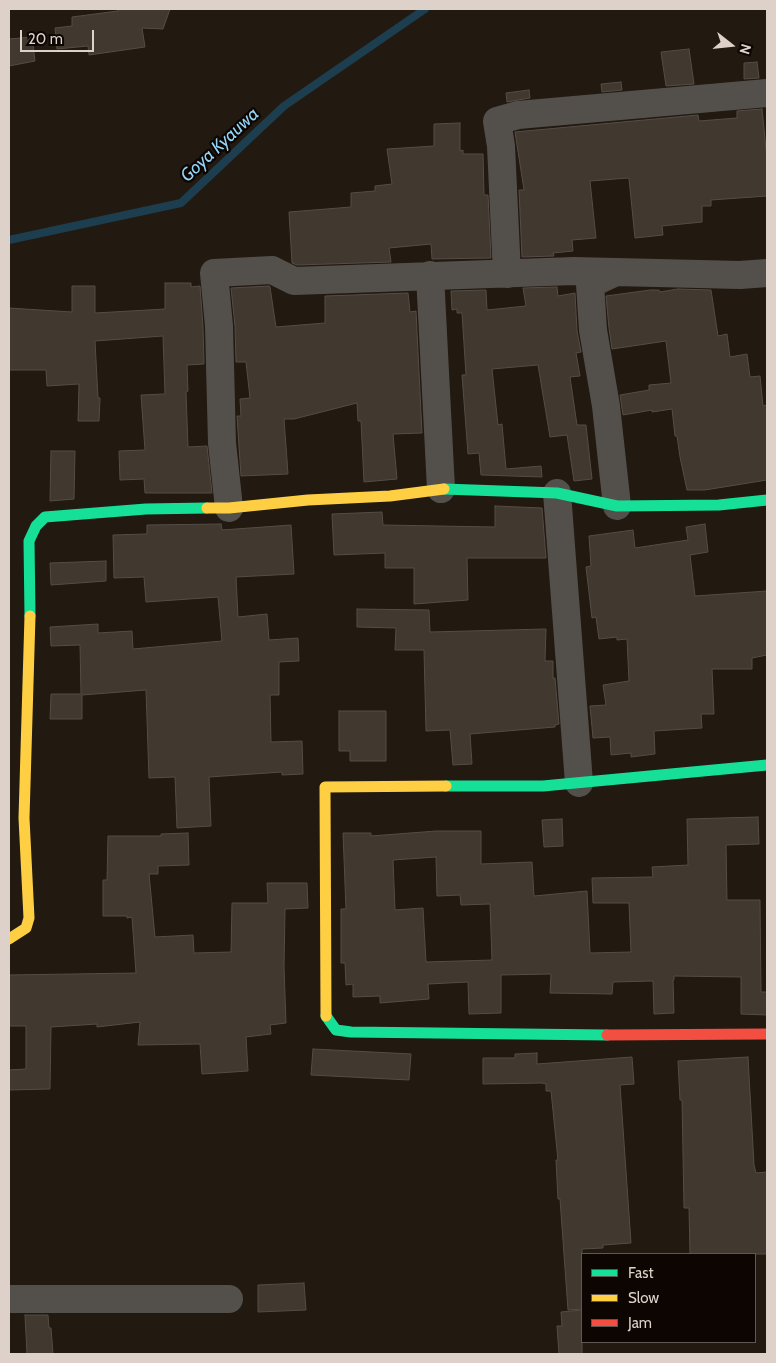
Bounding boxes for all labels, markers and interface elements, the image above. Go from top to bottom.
scale bar [22,20,96,52]
north arrow [706,20,756,70]
text: 20 m [28,30,63,48]
text: N [735,42,755,56]
water label: Goya Kyauwa [176,103,264,187]
legend [581,1253,756,1343]
text: Fast [628,1264,653,1282]
text: Slow [628,1289,659,1307]
text: Jam [628,1314,652,1332]

